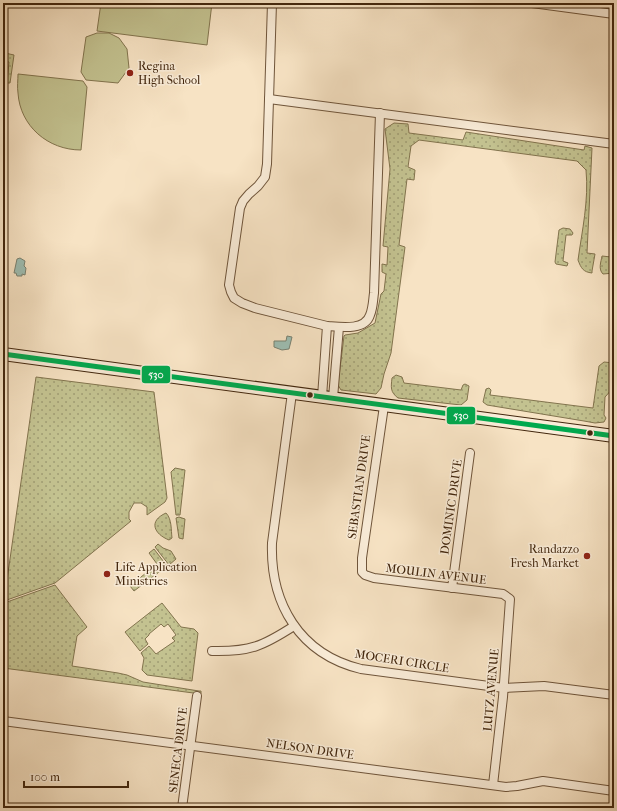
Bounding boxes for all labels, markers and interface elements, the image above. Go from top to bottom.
place label: Regina High School [138,59,201,87]
marker: Regina High School [125,68,135,78]
line badge: 530 [141,365,171,384]
text: 530 [148,368,164,381]
unlabelled marker [305,390,315,400]
line badge: 530 [446,406,476,425]
text: 530 [453,409,469,422]
unlabelled marker [585,428,595,438]
street label: SEBASTIAN DRIVE [345,434,373,540]
street label: DOMINIC DRIVE [437,458,465,556]
place label: Randazzo Fresh Market [510,542,580,570]
marker: Randazzo Fresh Market [582,551,592,561]
place label: Life Application Ministries [115,560,197,588]
street label: MOULIN AVENUE [385,561,487,587]
marker: Life Application Ministries [102,569,112,579]
street label: MOCERI CIRCLE [354,647,450,675]
street label: LUTZ AVENUE [480,648,502,732]
street label: SENECA DRIVE [166,706,190,794]
street label: NELSON DRIVE [265,736,355,762]
scale bar [24,763,128,789]
text: 100 m [30,770,60,784]

